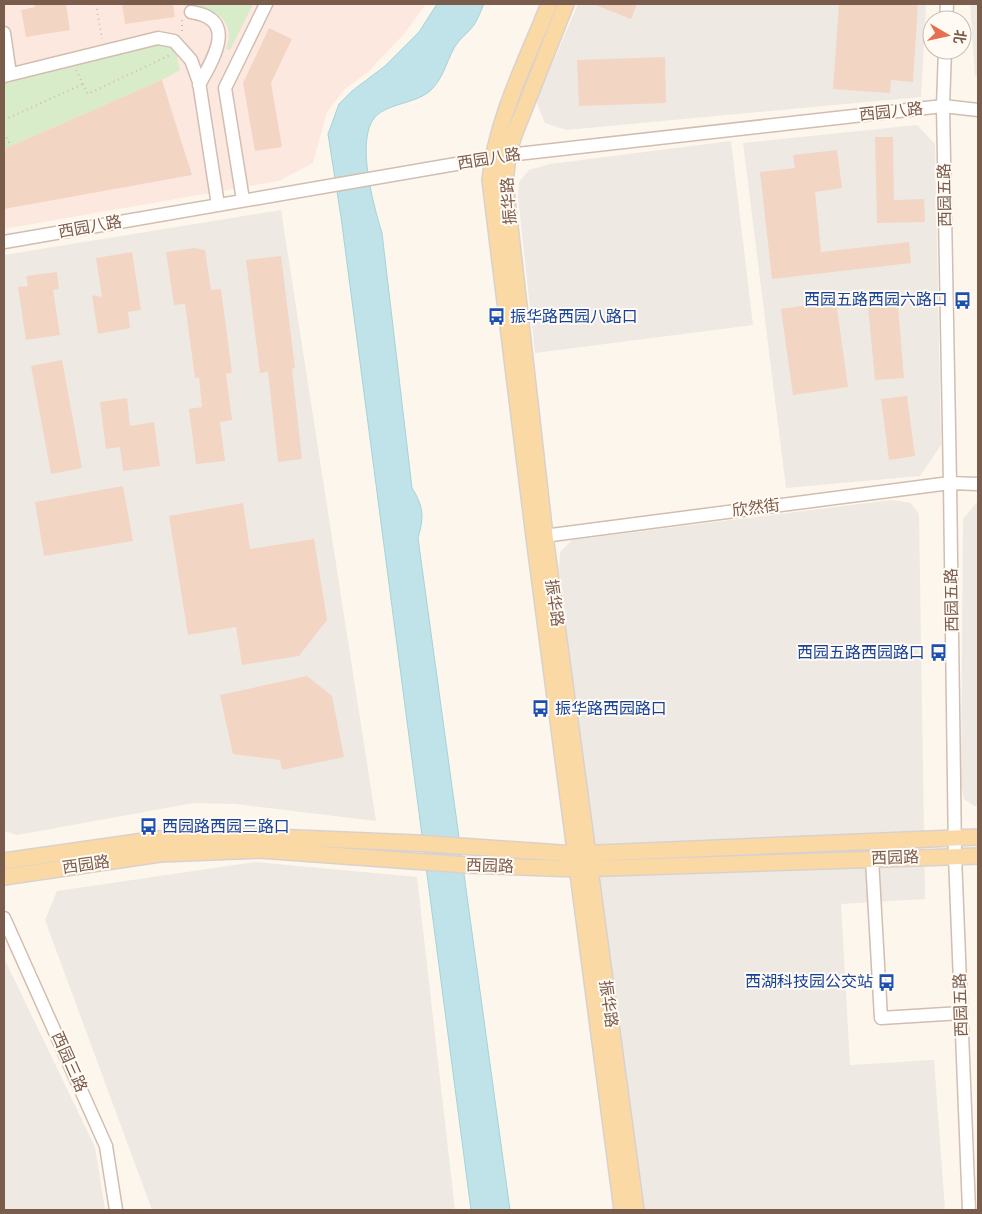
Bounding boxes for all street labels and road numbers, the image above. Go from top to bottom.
street label: 西园八路 [858,98,924,126]
street label: 西园八路 [456,143,522,175]
street label: 西园五路 [933,163,957,227]
street label: 振华路 [496,176,522,226]
street label: 西园八路 [57,211,123,243]
street label: 欣然街 [731,494,781,522]
street label: 西园五路 [940,568,964,632]
street label: 振华路 [540,578,568,628]
street label: 西园路 [871,846,919,870]
street label: 西园路 [61,851,111,879]
street label: 西园路 [466,854,514,878]
street label: 西园五路 [949,973,973,1037]
street label: 振华路 [594,979,622,1029]
street label: 西园三路 [46,1028,92,1096]

